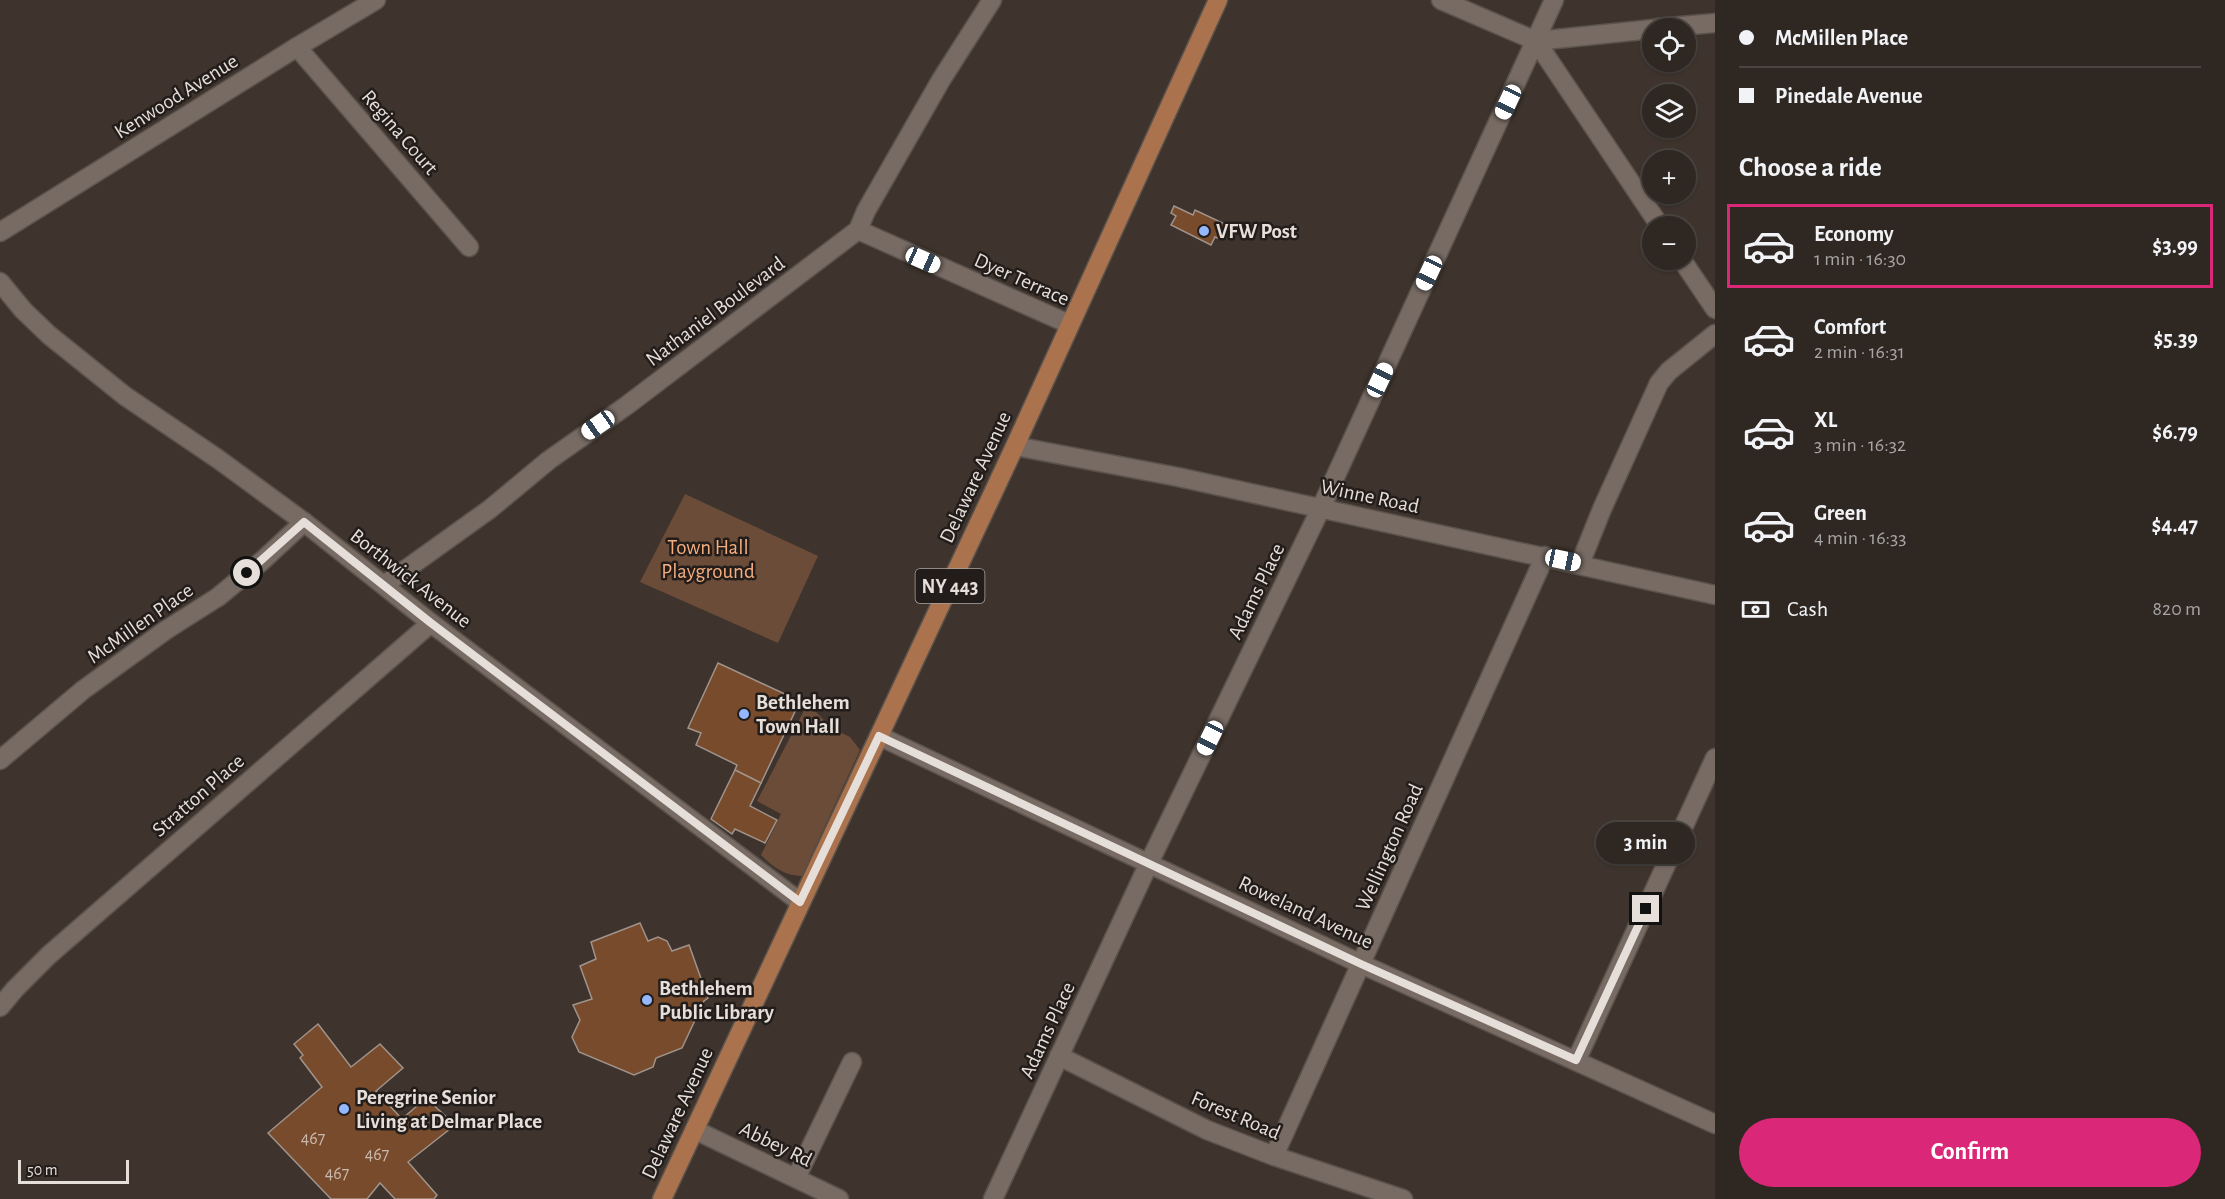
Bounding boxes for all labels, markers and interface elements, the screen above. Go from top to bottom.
map controls [1642,18,1696,270]
button: locate [1642,18,1696,72]
text: McMillen Place [1775,27,1908,49]
street label: Kenwood Avenue [111,50,242,143]
car [1492,82,1524,122]
button: layers [1642,84,1696,138]
text: Pinedale Avenue [1775,85,1923,107]
street label: Regina Court [357,86,442,179]
button: + [1642,150,1696,204]
text: Choose a ride [1739,154,1882,181]
button: − [1642,216,1696,270]
icon: car [1742,219,1796,273]
place label: VFW Post [1216,221,1297,242]
text: Economy [1814,223,1894,245]
marker: VFW Post [1197,224,1211,238]
text: $3.99 [2152,235,2198,257]
car [903,244,943,276]
street label: Dyer Terrace [971,249,1072,310]
text: 1 min · 16:30 [1814,249,1906,269]
street label: Nathaniel Boulevard [642,253,789,370]
car [1413,253,1445,293]
icon: car [1742,312,1796,366]
text: Comfort [1814,316,1886,338]
text: $5.39 [2153,328,2198,350]
text: 2 min · 16:31 [1814,342,1905,362]
car [1364,360,1396,400]
icon: car [1742,405,1796,459]
car [578,407,618,443]
street label: Delaware Avenue [936,408,1015,546]
text: XL [1814,409,1837,431]
text: $6.79 [2152,421,2198,443]
text: 3 min · 16:32 [1814,435,1906,455]
street label: Winne Road [1319,476,1421,517]
icon: car [1742,498,1796,552]
text: Green [1814,502,1867,524]
text: $4.47 [2151,514,2198,536]
street label: Borthwick Avenue [346,525,475,632]
text: 4 min · 16:33 [1814,528,1907,548]
park label: Town Hall Playground [661,537,755,582]
street label: Adams Place [1224,540,1289,642]
car [1544,547,1582,573]
route start [233,559,260,586]
road number: NY 443 [916,569,984,603]
street label: McMillen Place [84,579,197,668]
icon: cash [1739,593,1772,626]
text: Cash [1787,598,1828,620]
text: 820 m [2153,599,2201,619]
place label: Bethlehem Town Hall [756,692,850,737]
marker: Bethlehem Town Hall [737,707,751,721]
car [1194,718,1226,758]
street label: Stratton Place [148,750,248,841]
street label: Wellington Road [1352,780,1427,914]
callout: 3 min [1596,822,1696,864]
text: 3 min [1624,833,1667,853]
street label: Roweland Avenue [1235,872,1376,953]
route end [1632,895,1659,922]
place label: Bethlehem Public Library [659,978,775,1023]
street label: Adams Place [1016,979,1079,1082]
marker: Bethlehem Public Library [640,993,654,1007]
street label: Delaware Avenue [638,1044,717,1182]
place label: Peregrine Senior Living at Delmar Place [356,1087,542,1132]
street label: Forest Road [1188,1087,1284,1144]
marker: Peregrine Senior Living at Delmar Place [337,1102,351,1116]
street label: Abbey Rd [736,1118,815,1171]
button: Confirm [1739,1118,2201,1187]
house number: 467 [301,1130,325,1148]
house number: 467 [365,1146,389,1164]
scale bar [18,1157,129,1184]
text: 50 m [27,1162,58,1178]
house number: 467 [325,1165,349,1183]

